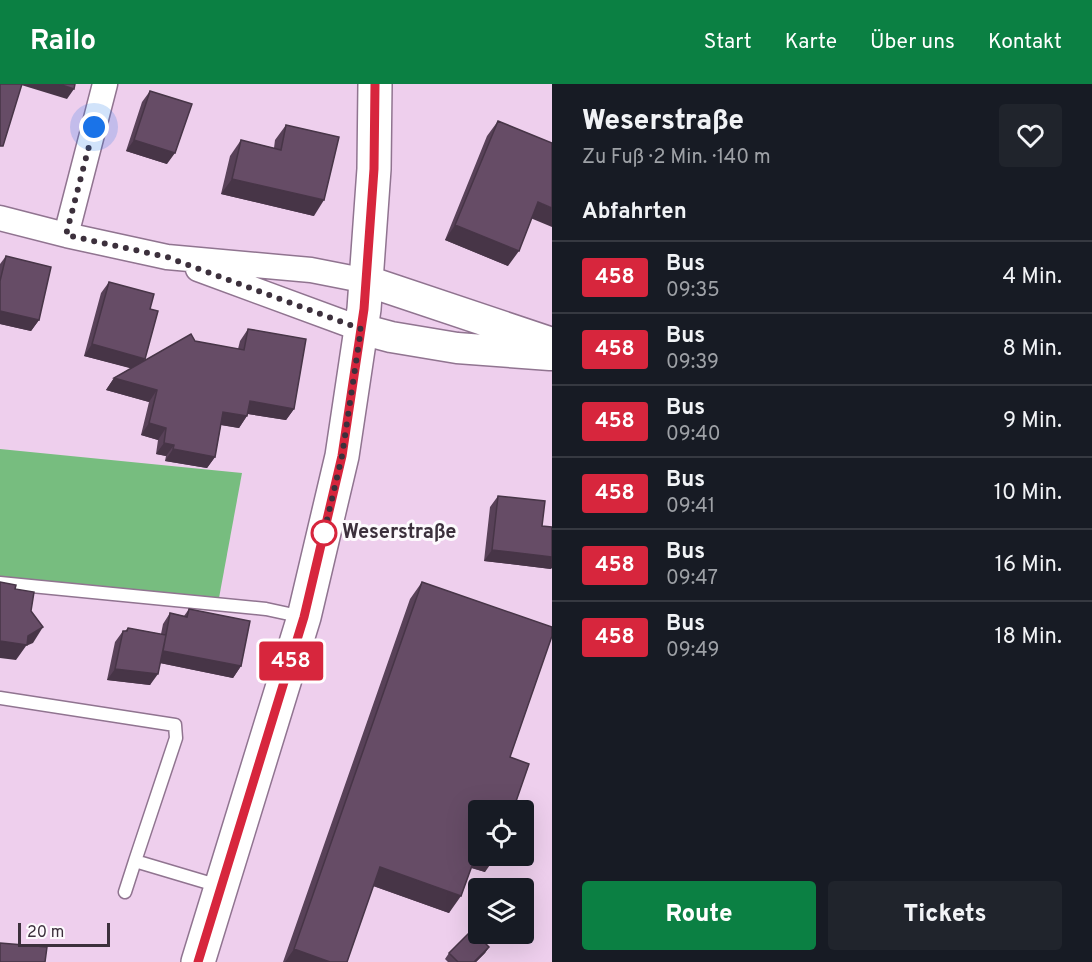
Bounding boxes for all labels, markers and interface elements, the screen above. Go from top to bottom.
text: Railo [30,24,96,60]
text: Start [704,29,752,56]
text: Karte [785,29,837,56]
text: Über uns [870,29,955,56]
text: Kontakt [988,29,1062,56]
text: Weserstraße [582,104,744,140]
button: heart [999,104,1062,167]
your location [79,112,109,142]
text: Zu Fuß · 2 Min. · 140 m [582,145,771,171]
text: Abfahrten [582,199,687,226]
text: Bus [666,251,705,278]
text: 458 [595,264,635,291]
text: 4 Min. [1002,264,1062,291]
text: 09:35 [666,278,720,304]
text: Bus [666,323,705,350]
text: 458 [595,336,635,363]
text: 8 Min. [1003,336,1062,363]
text: 09:39 [666,350,719,376]
text: Bus [666,395,705,422]
text: 458 [595,408,635,435]
text: 9 Min. [1003,408,1062,435]
text: 09:40 [666,422,721,448]
text: Bus [666,467,705,494]
text: 458 [595,480,635,507]
text: 10 Min. [994,480,1062,507]
text: 09:41 [666,494,715,520]
marker: Weserstraße [311,520,337,546]
place label: Weserstraße [342,520,456,546]
text: Bus [666,539,705,566]
text: 458 [595,552,635,579]
text: 16 Min. [995,552,1062,579]
text: 09:47 [666,566,718,592]
text: Bus [666,611,705,638]
text: 458 [595,624,635,651]
text: 18 Min. [994,624,1062,651]
text: 09:49 [666,638,719,664]
line badge: 458 [256,642,326,680]
text: 458 [271,648,311,675]
map controls [468,800,534,944]
button: locate [468,800,534,866]
button: layers [468,878,534,944]
button: Route [582,881,816,950]
button: Tickets [828,881,1062,950]
scale bar [18,920,110,948]
text: 20 m [27,923,64,943]

